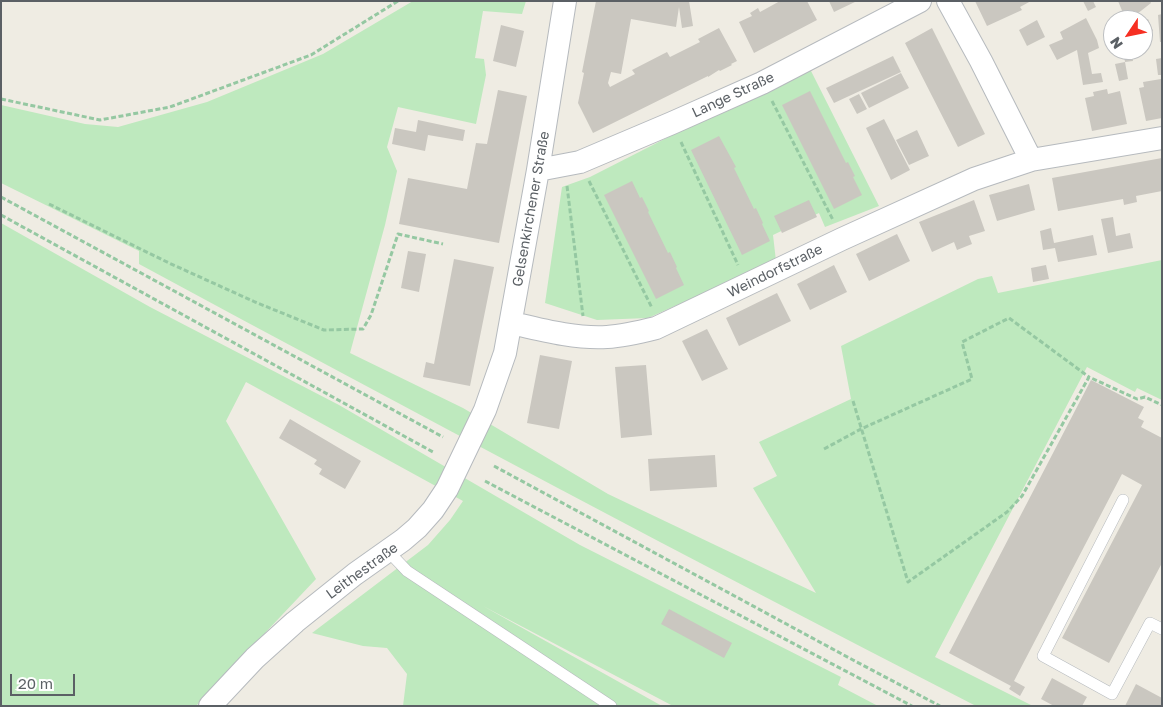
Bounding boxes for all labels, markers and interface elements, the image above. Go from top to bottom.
north arrow [1103,10,1153,60]
text: N [1106,34,1126,52]
street label: Lange Straße [689,69,777,121]
street label: Gelsenkirchener Straße [509,130,553,288]
street label: Weindorfstraße [725,241,825,301]
street label: Leithestraße [323,539,401,603]
scale bar [12,664,78,696]
text: 20 m [18,674,53,692]

